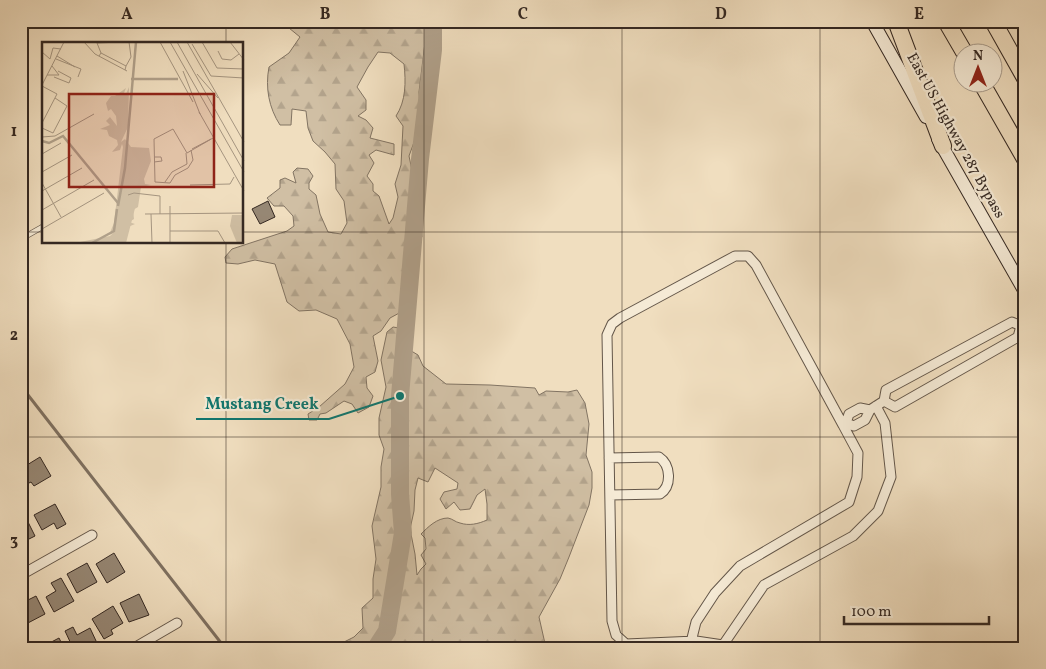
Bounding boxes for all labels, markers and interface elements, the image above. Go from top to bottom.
text: A [121,4,133,26]
text: B [320,4,331,26]
text: C [518,4,528,26]
text: D [715,4,727,26]
text: E [914,4,924,26]
inset map [42,42,244,244]
north arrow [954,42,1004,92]
text: N [973,47,983,66]
street label: East US Highway 287 Bypass [901,50,1009,222]
text: 1 [11,121,17,143]
text: 2 [10,325,18,347]
callout: Mustang Creek [196,388,329,419]
text: Mustang Creek [205,394,319,416]
text: 3 [10,530,18,552]
scale bar [844,594,988,626]
text: 100 m [851,602,891,623]

